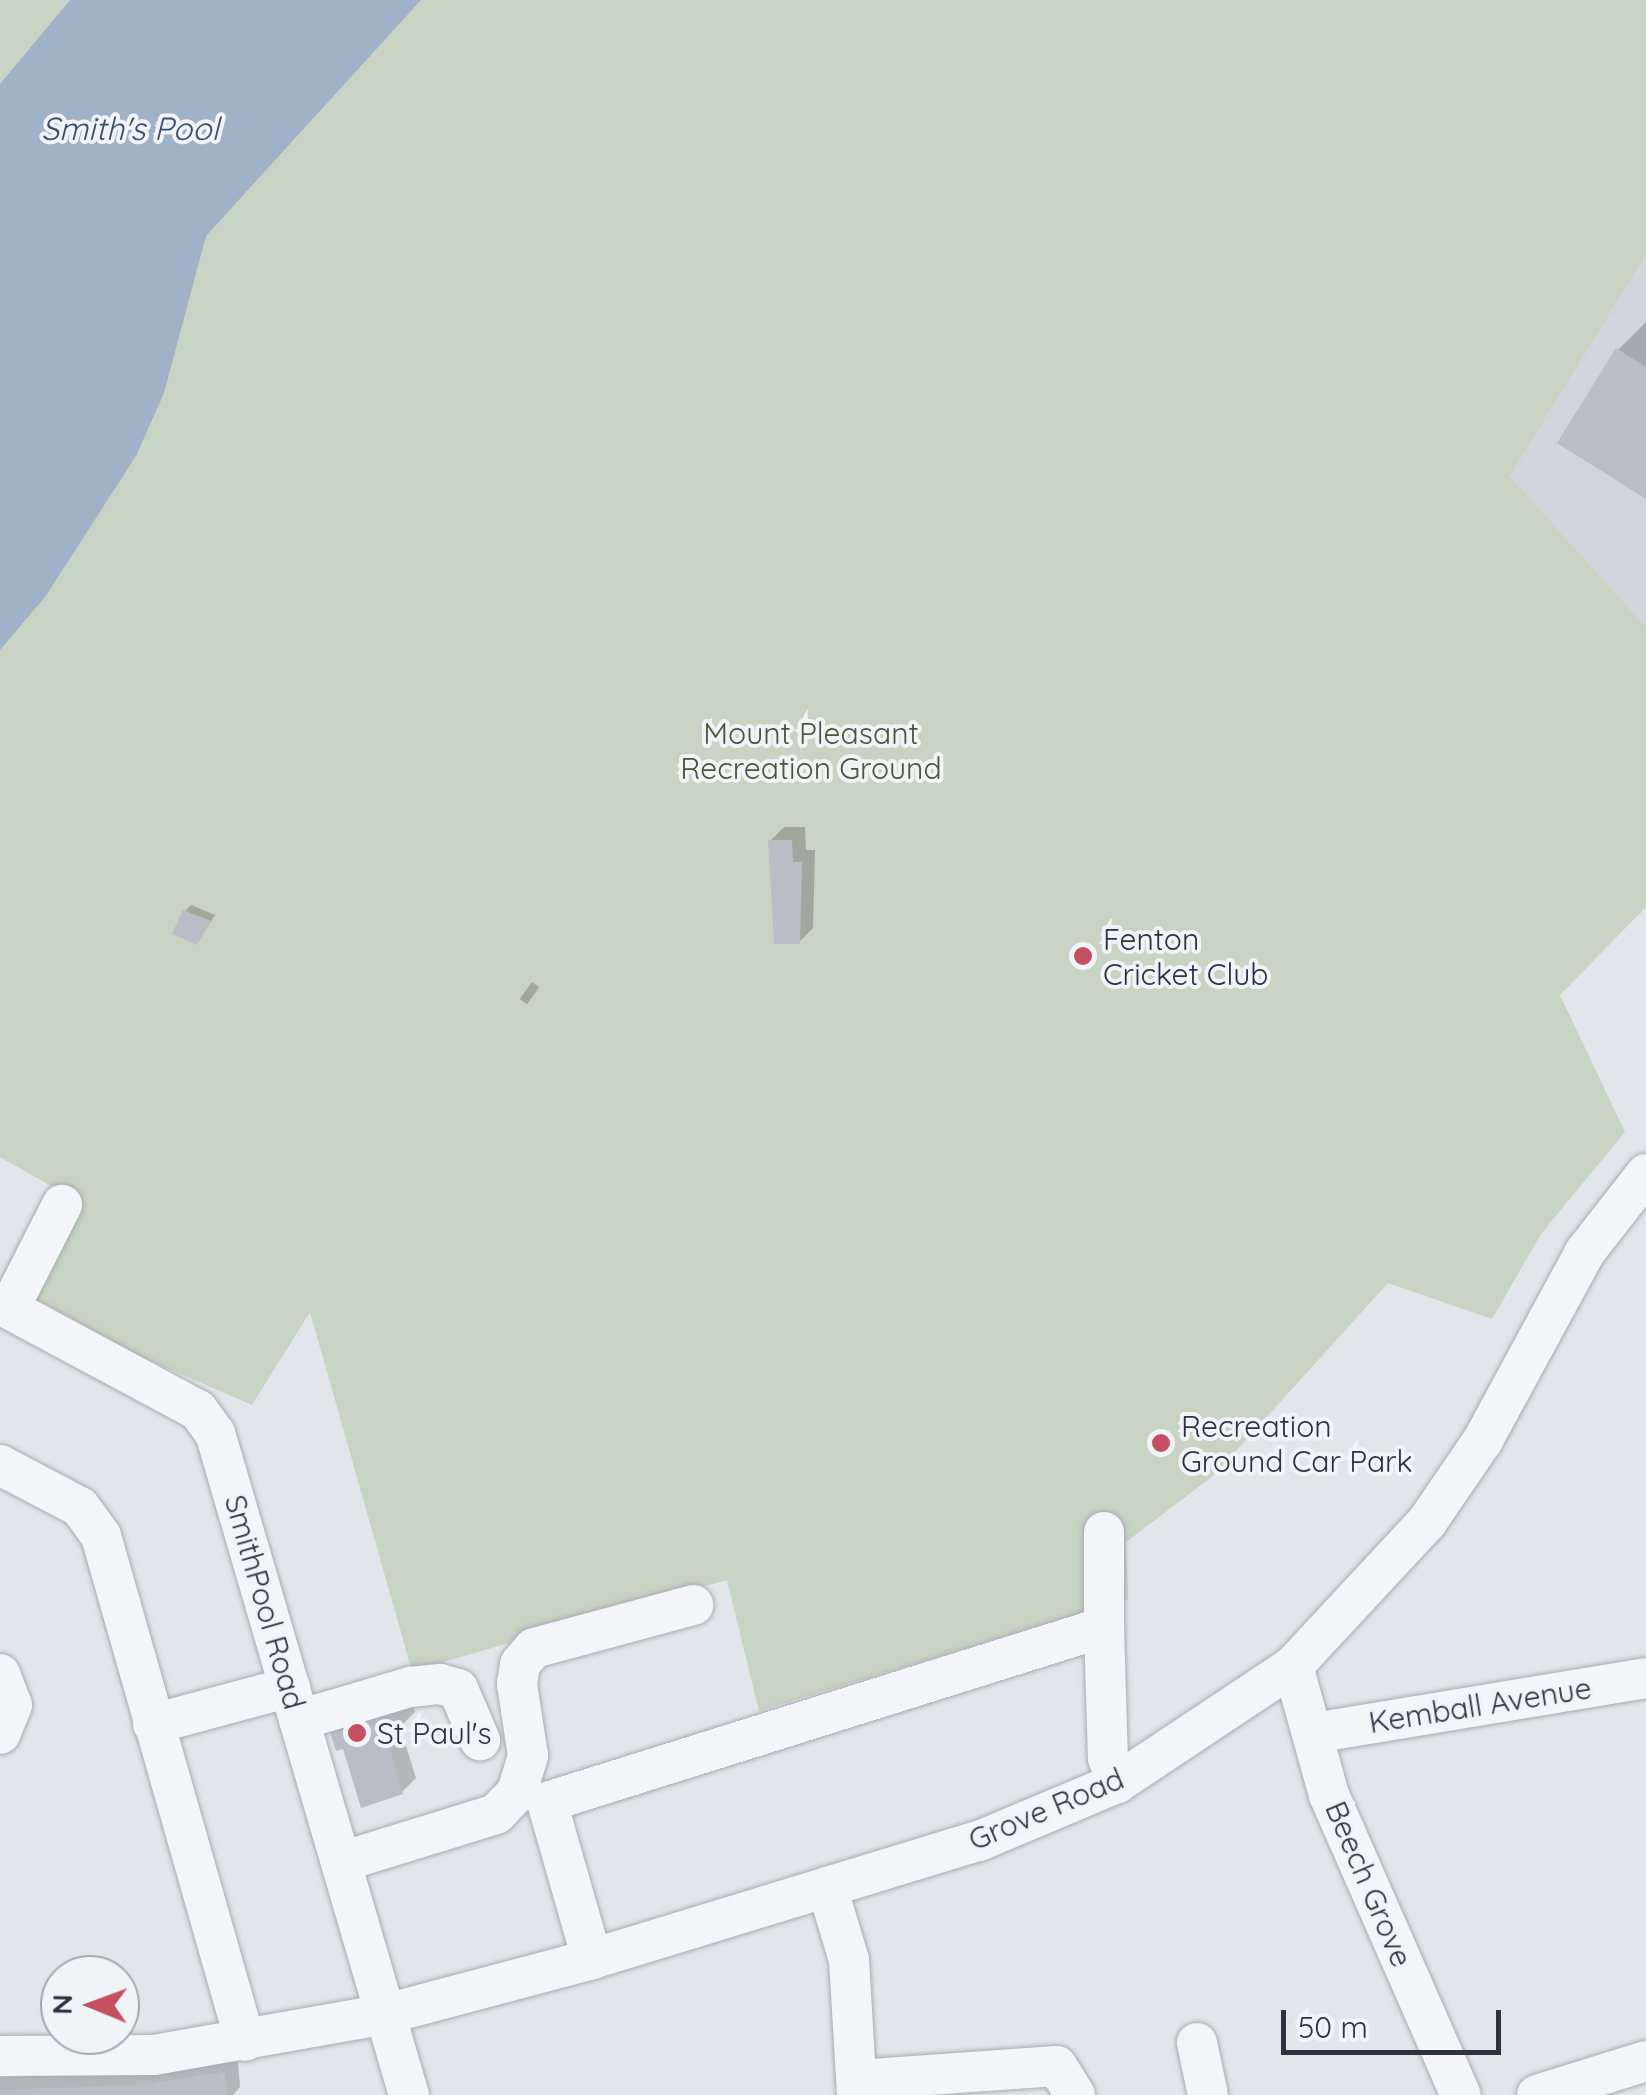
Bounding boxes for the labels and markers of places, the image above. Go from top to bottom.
place label: Fenton Cricket Club [1103,921,1268,992]
marker: Fenton Cricket Club [1072,945,1094,967]
place label: Recreation Ground Car Park [1181,1408,1413,1478]
marker: Recreation Ground Car Park [1150,1432,1172,1454]
place label: St Paul's [377,1715,492,1751]
marker: St Paul's [346,1722,368,1744]

